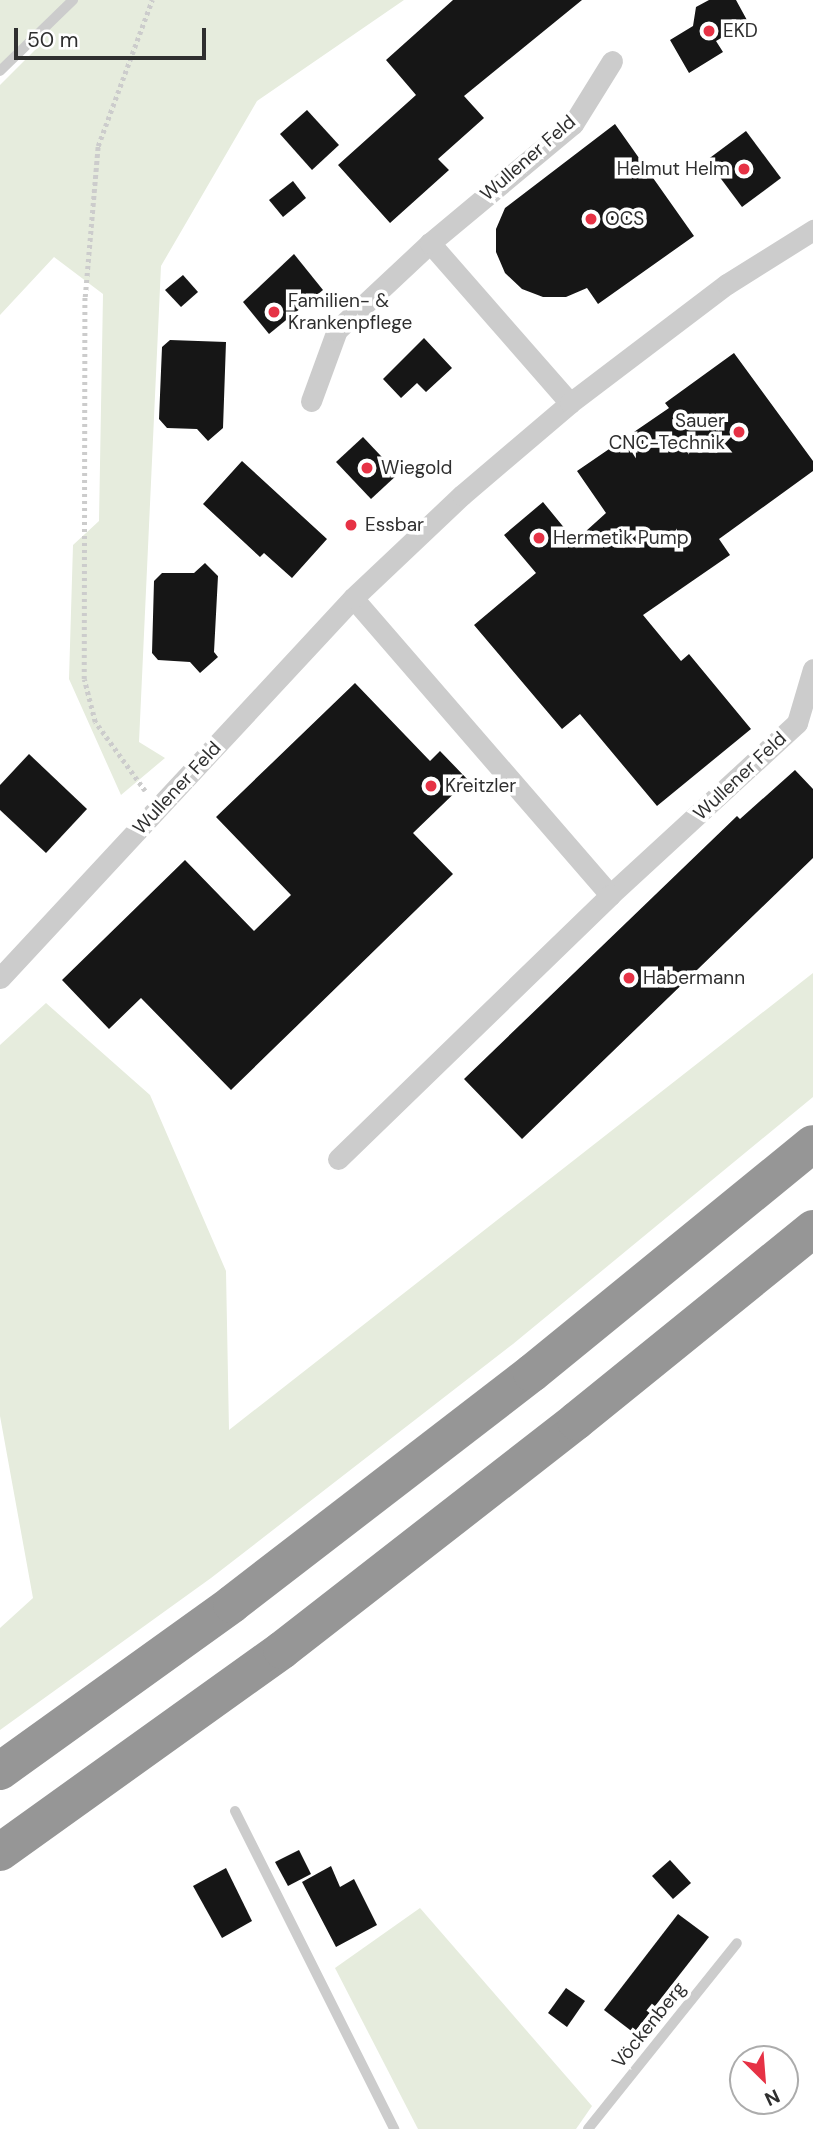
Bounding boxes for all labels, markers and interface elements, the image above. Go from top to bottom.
scale bar [18,14,210,58]
place label: EKD [723,20,758,42]
marker: EKD [701,23,717,39]
text: 50 m [27,26,78,54]
street label: Wullener Feld [476,110,580,206]
place label: Helmut Helm [617,158,730,180]
marker: Helmut Helm [736,161,752,177]
place label: OCS [605,208,644,230]
marker: OCS [583,211,599,227]
place label: Familien- & Krankenpflege [288,290,412,334]
marker: Familien- & Krankenpflege [266,304,282,320]
place label: Sauer CNC-Technik [609,410,725,454]
marker: Sauer CNC-Technik [731,424,747,440]
place label: Wiegold [381,457,452,479]
marker: Wiegold [359,460,375,476]
place label: Essbar [365,514,424,536]
marker: Essbar [343,517,359,533]
place label: Hermetik Pump [553,527,689,549]
marker: Hermetik Pump [531,530,547,546]
street label: Wullener Feld [689,727,791,825]
street label: Wullener Feld [128,737,226,839]
place label: Kreitzler [445,775,516,797]
marker: Kreitzler [423,778,439,794]
place label: Habermann [643,967,745,989]
marker: Habermann [621,970,637,986]
street label: Vöckenberg [607,1977,691,2073]
north arrow [729,2045,799,2115]
text: N [761,2083,784,2112]

